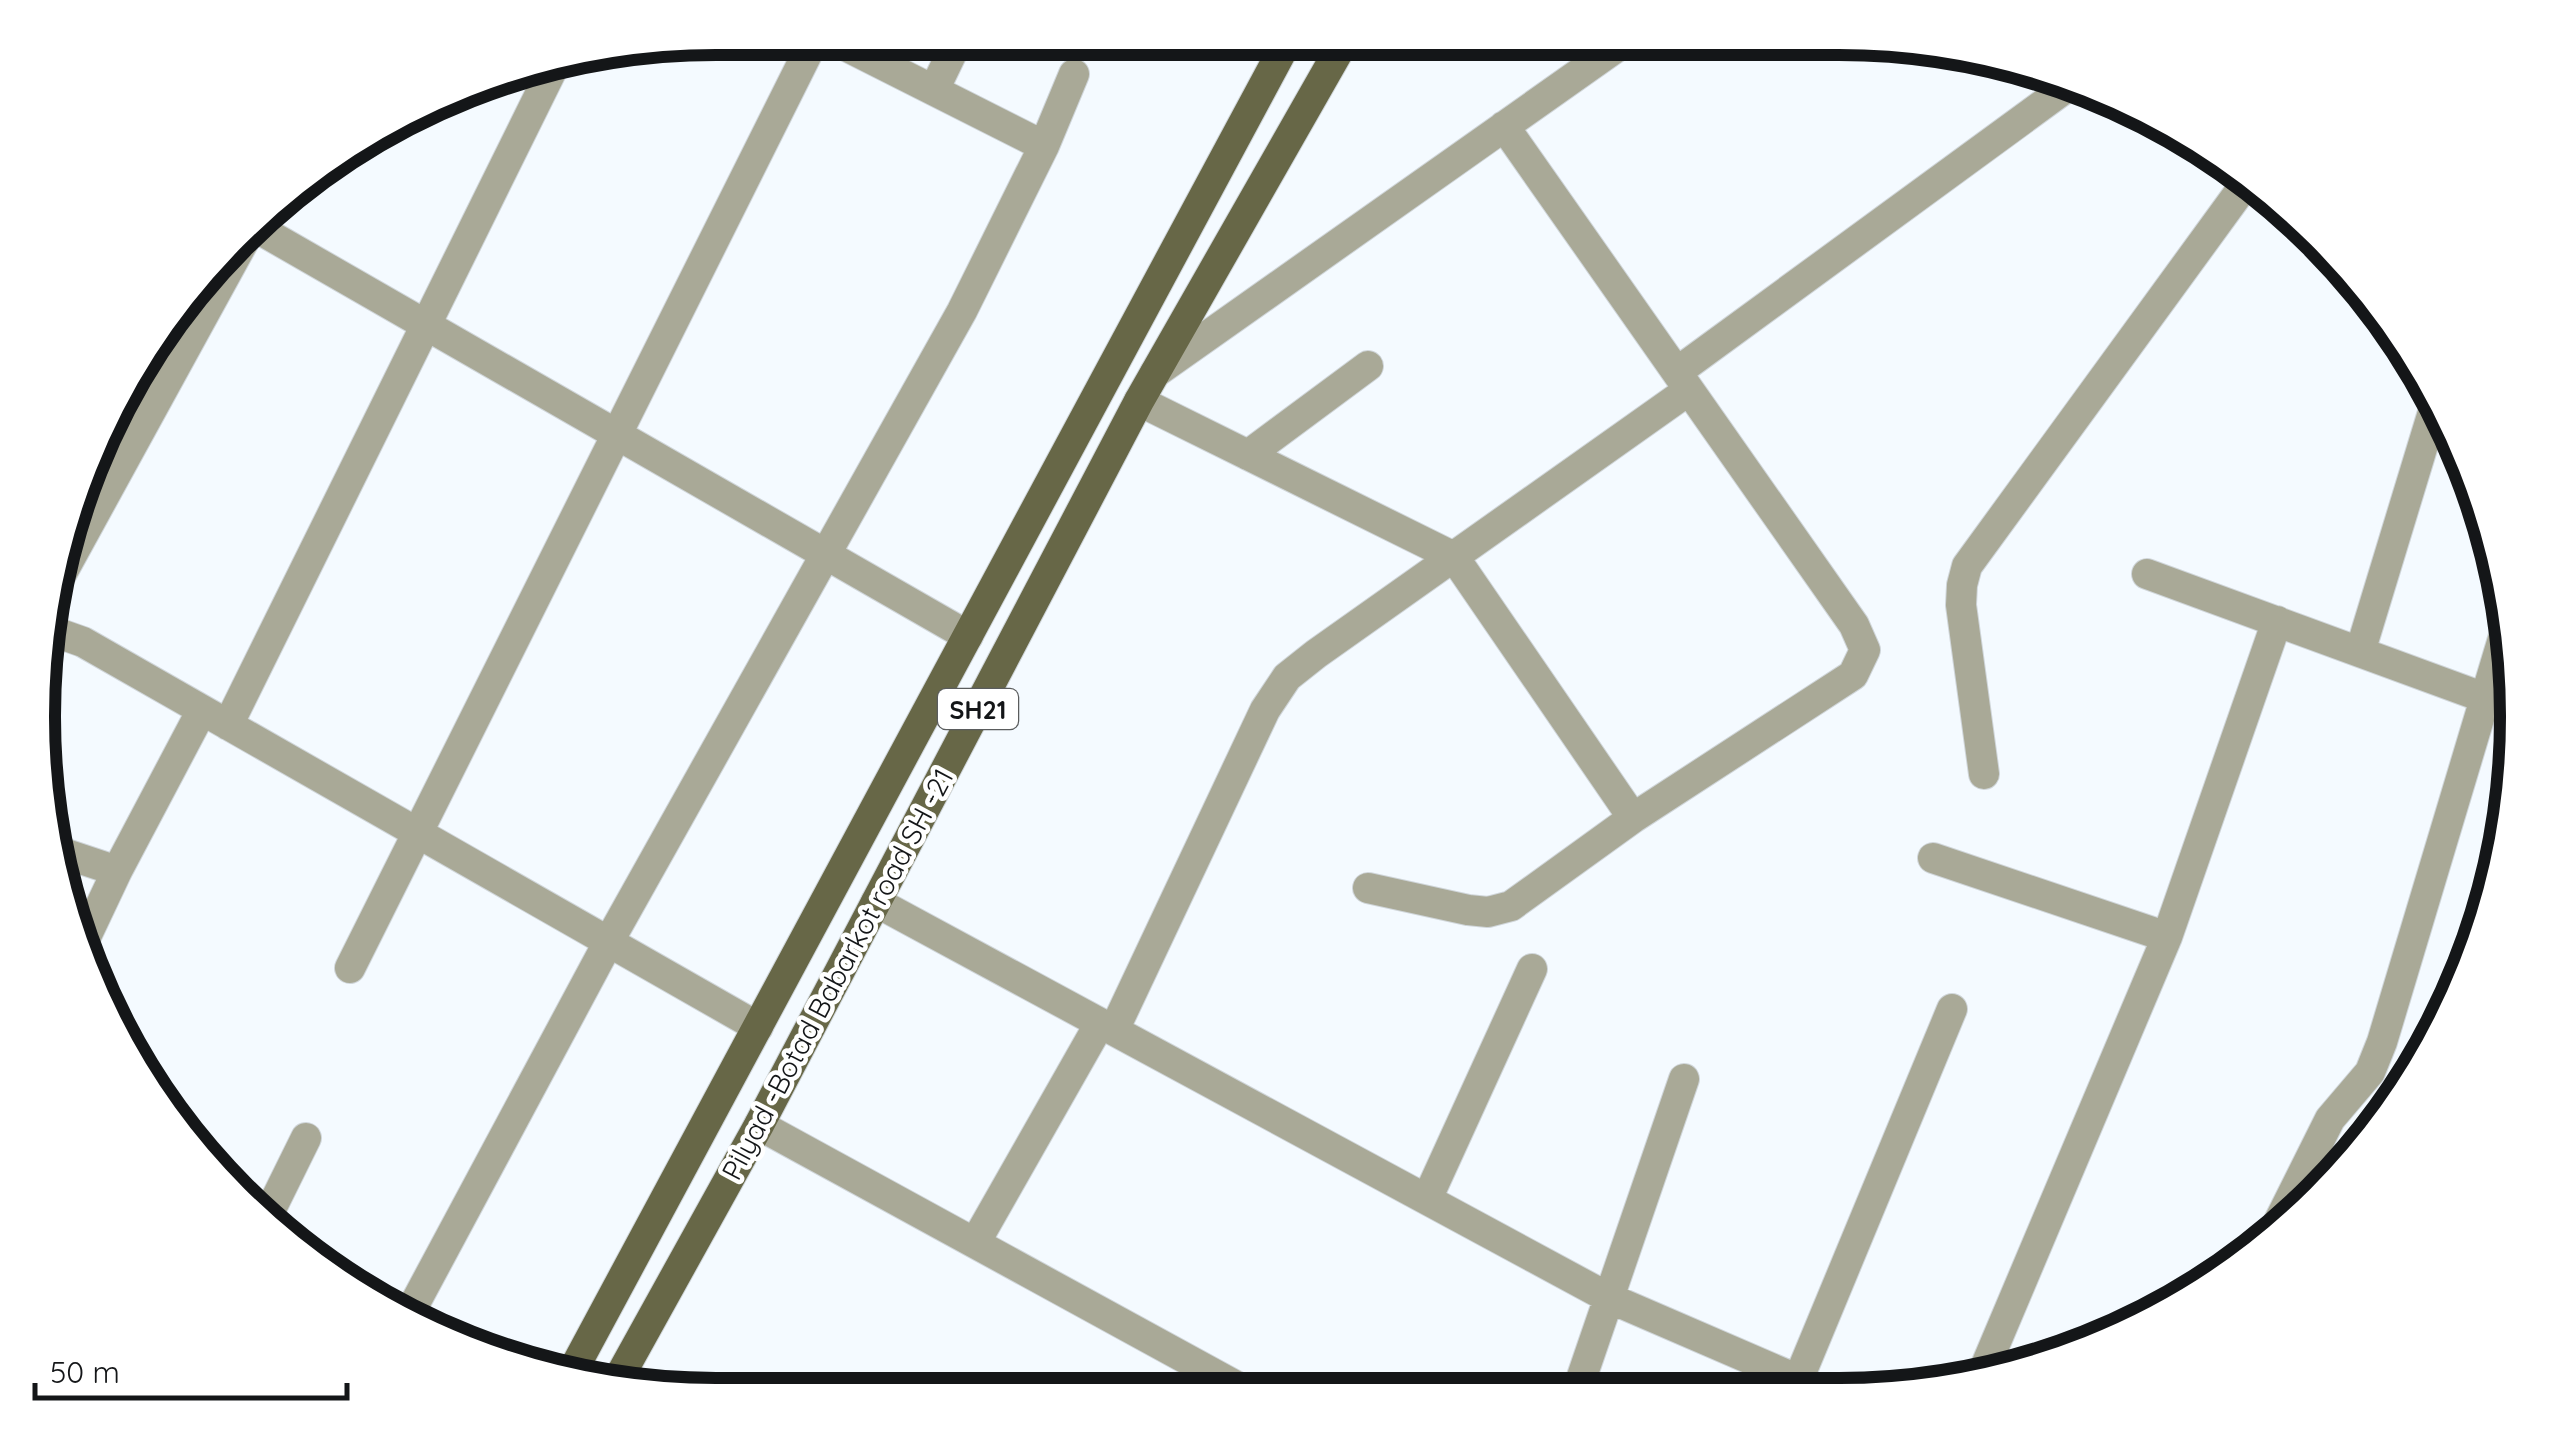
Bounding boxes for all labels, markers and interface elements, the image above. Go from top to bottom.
road number: SH21 [938,689,1018,729]
street label: Pilyad -Botad Babarkot road SH -21 [713,762,961,1186]
scale bar [35,1338,348,1400]
text: 50 m [50,1353,120,1391]

